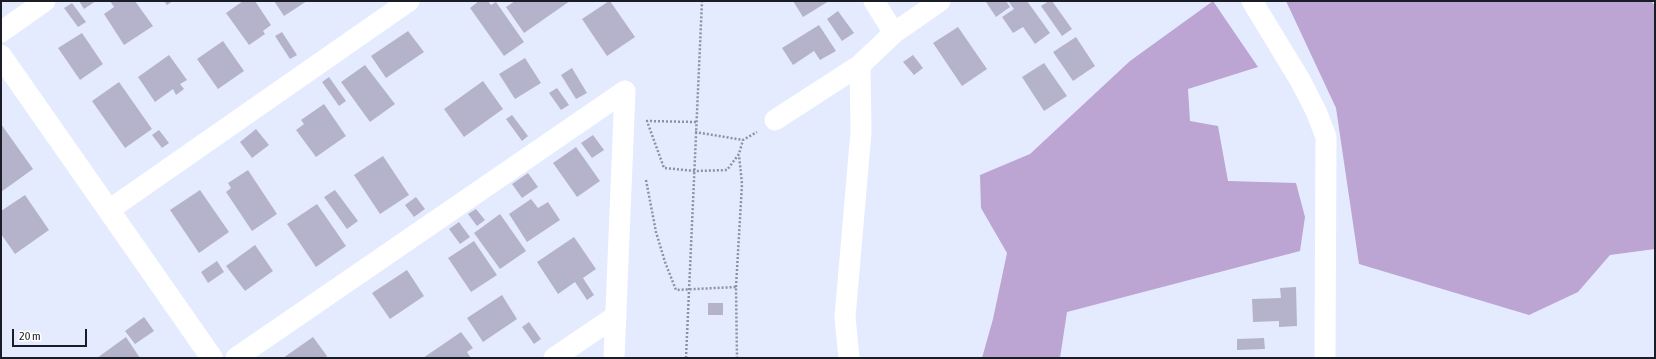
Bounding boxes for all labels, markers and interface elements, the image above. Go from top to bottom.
scale bar [14,321,89,347]
text: 20 m [19,329,41,343]

